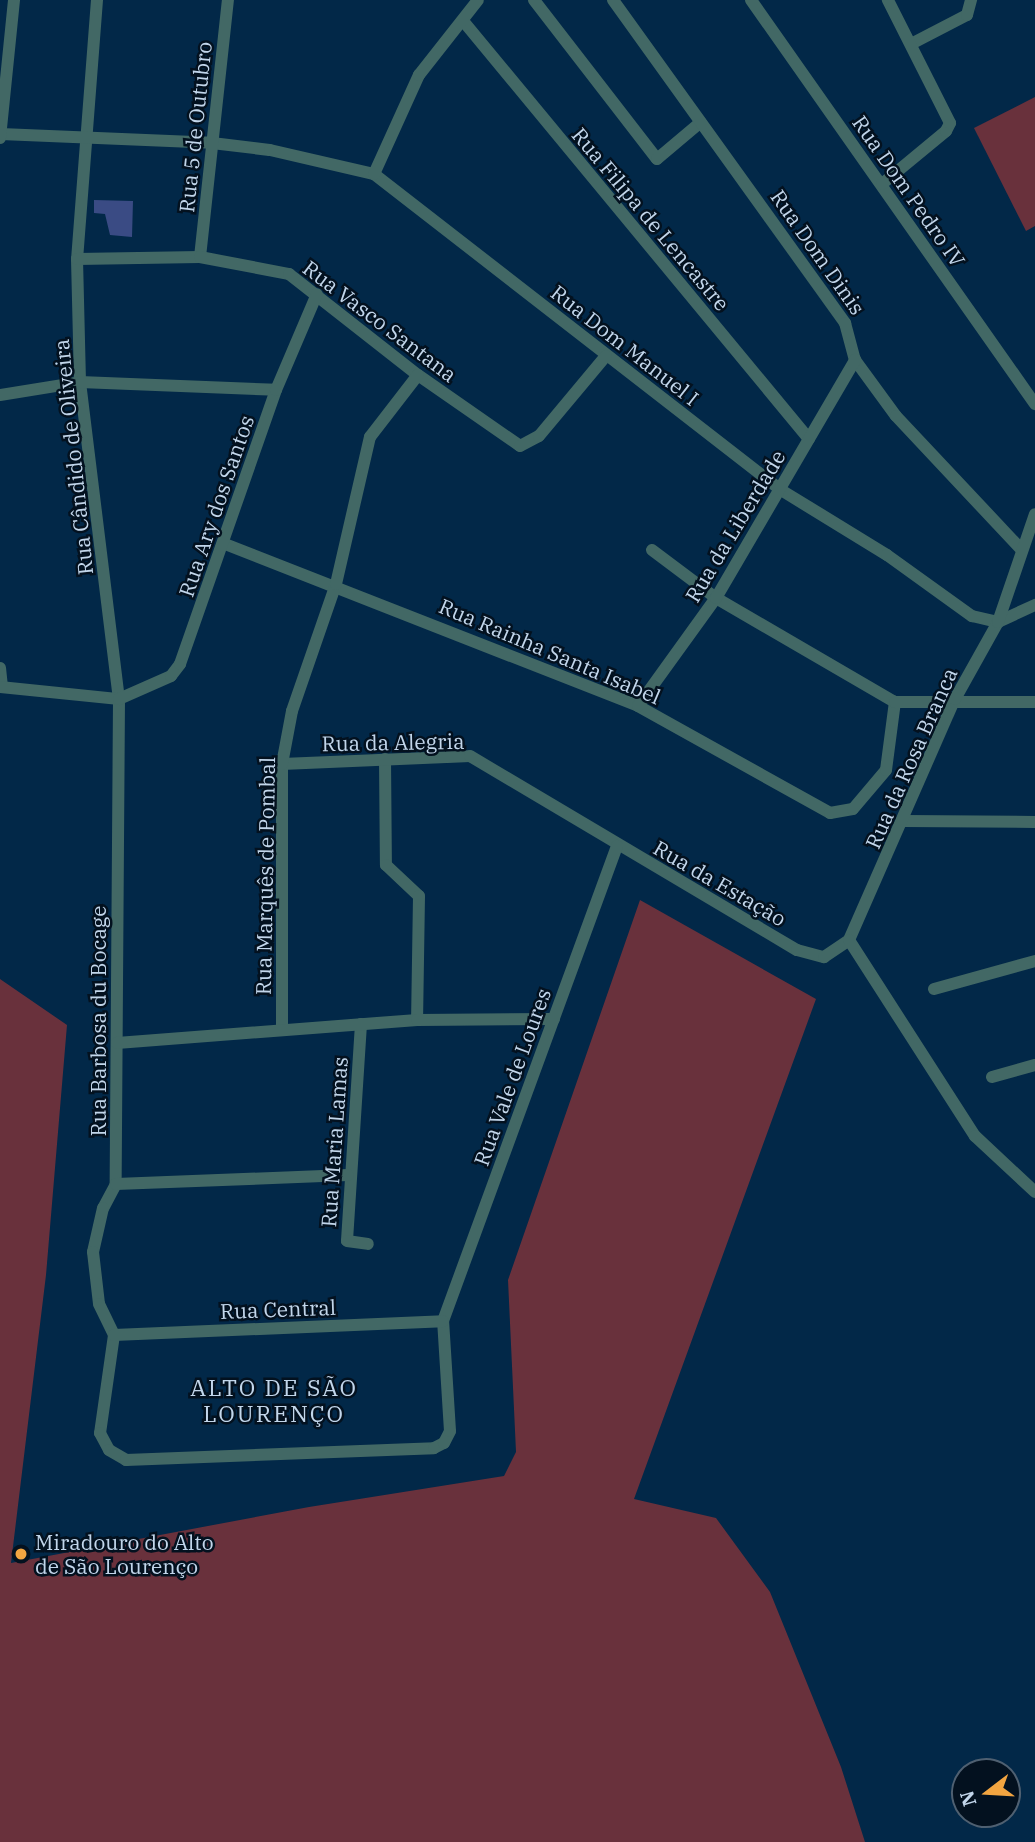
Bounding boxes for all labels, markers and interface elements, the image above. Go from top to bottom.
street label: Rua 5 de Outubro [173,40,217,214]
street label: Rua Dom Pedro IV [847,110,971,272]
street label: Rua Filipa de Lencastre [567,122,735,316]
street label: Rua Dom Dinis [766,185,870,319]
street label: Rua Vasco Santana [298,255,462,387]
street label: Rua Dom Manuel I [546,279,704,411]
street label: Rua Cândido de Oliveira [48,338,98,576]
street label: Rua Ary dos Santos [173,412,259,600]
street label: Rua da Liberdade [680,445,790,607]
street label: Rua Rainha Santa Isabel [435,593,665,709]
street label: Rua da Rosa Branca [860,664,962,852]
street label: Rua da Alegria [321,728,465,756]
street label: Rua Marquês de Pombal [250,757,280,995]
street label: Rua da Estação [649,835,791,931]
street label: Rua Barbosa du Bocage [85,906,111,1136]
street label: Rua Vale de Loures [468,985,556,1169]
street label: Rua Maria Lamas [315,1056,353,1228]
street label: Rua Central [220,1294,336,1324]
district label: ALTO DE SÃO LOURENÇO [192,1373,356,1427]
place label: Miradouro do Alto de São Lourenço [35,1529,214,1579]
marker: Miradouro do Alto de São Lourenço [13,1546,29,1562]
north arrow [951,1758,1021,1828]
text: N [954,1788,982,1809]

